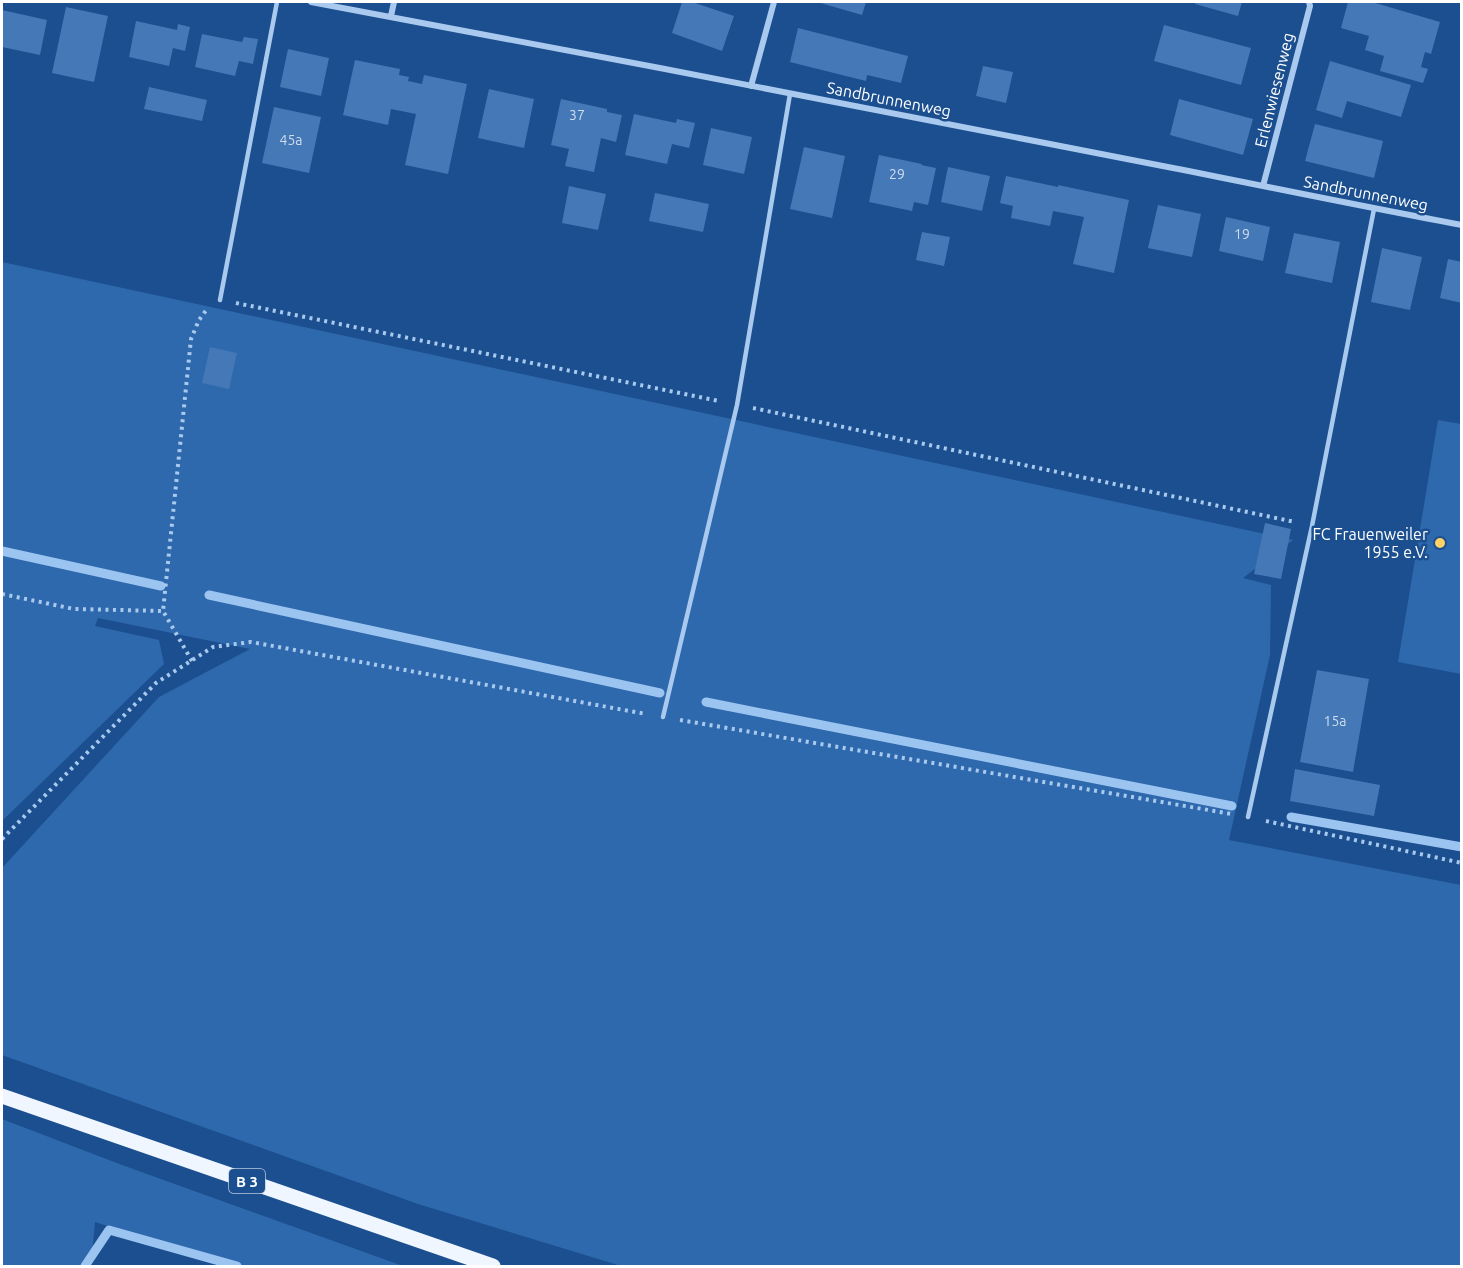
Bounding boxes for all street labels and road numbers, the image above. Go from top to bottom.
street label: Erlenwiesenweg [1251,31,1297,149]
street label: Sandbrunnenweg [825,78,953,120]
street label: Sandbrunnenweg [1302,172,1430,214]
road number: B 3 [229,1169,265,1193]

